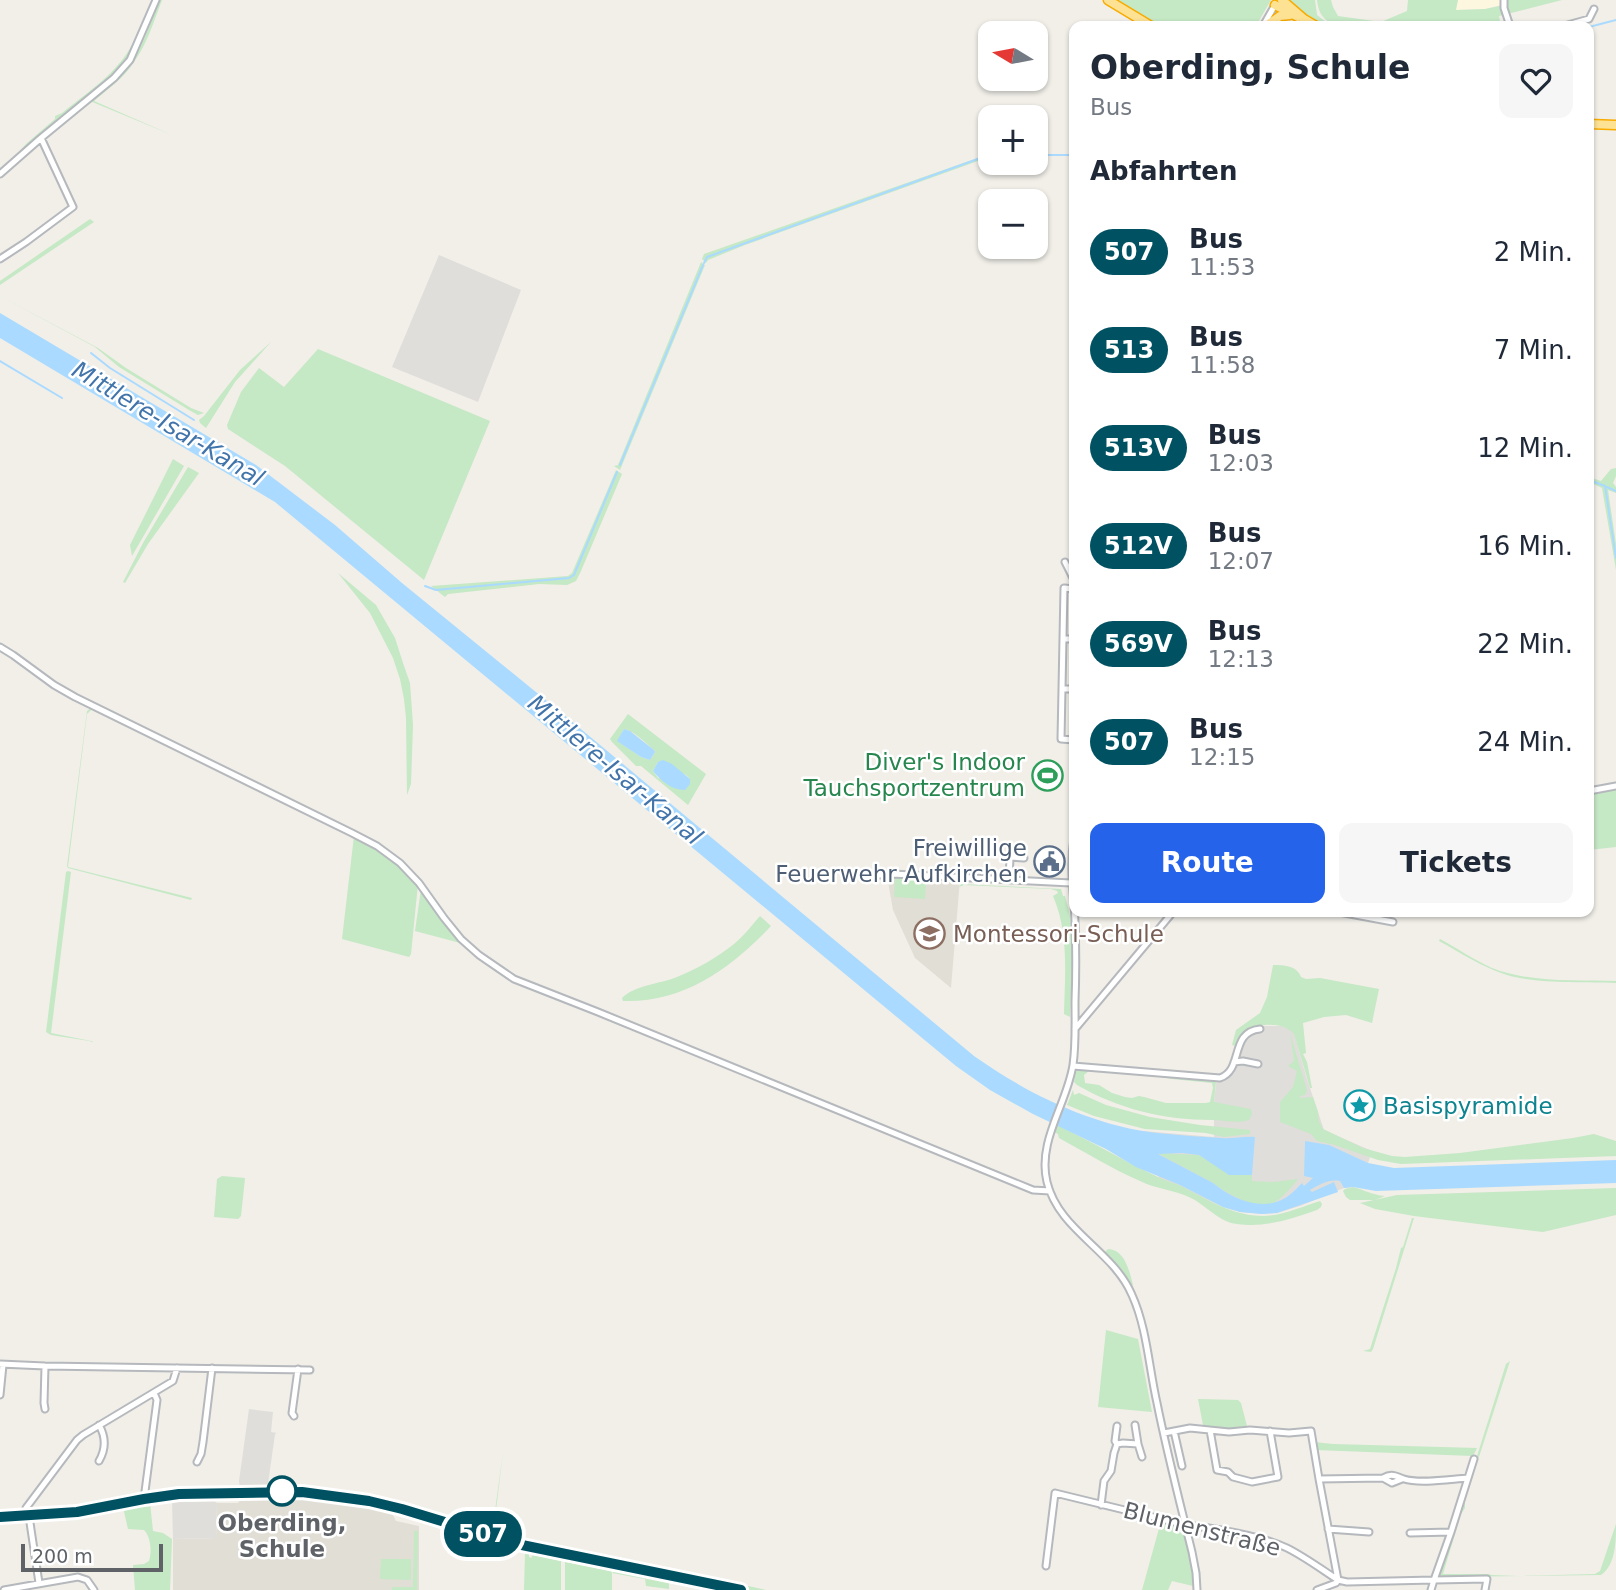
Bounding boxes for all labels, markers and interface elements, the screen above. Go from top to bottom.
north arrow [978,21,1048,91]
map controls [978,21,1048,259]
button: heart [1499,44,1573,118]
text: Oberding, Schule [1090,48,1410,87]
text: Bus [1090,94,1132,120]
button: + [978,105,1048,175]
text: Abfahrten [1090,156,1238,186]
button: − [978,189,1048,259]
text: Bus [1189,224,1243,254]
text: 2 Min. [1494,237,1573,267]
text: 507 [1104,238,1154,266]
text: 11:53 [1189,254,1255,280]
text: Bus [1189,322,1243,352]
text: 7 Min. [1494,335,1573,365]
text: 513 [1104,336,1154,364]
text: 11:58 [1189,352,1255,378]
water label: Mittlere-Isar-Kanal [67,356,269,492]
text: Bus [1208,420,1261,450]
text: 12 Min. [1477,433,1573,463]
text: 513V [1104,434,1173,462]
text: 12:03 [1208,450,1274,476]
text: Bus [1208,518,1261,548]
text: 16 Min. [1477,531,1573,561]
text: 512V [1104,532,1173,560]
text: 12:07 [1208,548,1274,574]
text: Bus [1208,616,1261,646]
text: 22 Min. [1477,629,1573,659]
text: 569V [1104,630,1173,658]
text: 12:13 [1208,646,1274,672]
water label: Mittlere-Isar-Kanal [522,689,708,851]
text: Bus [1189,714,1243,744]
text: 24 Min. [1477,727,1573,757]
text: 507 [1104,728,1154,756]
text: 12:15 [1189,744,1255,770]
place label: Diver's Indoor Tauchsportzentrum [802,749,1026,801]
sports icon: Diver's Indoor Tauchsportzentrum [1031,758,1065,792]
button: Route [1090,823,1325,903]
button: Tickets [1339,823,1573,903]
place label: Freiwillige Feuerwehr Aufkirchen [775,835,1027,887]
public building icon: Freiwillige Feuerwehr Aufkirchen [1033,844,1067,878]
school or university icon: Montessori-Schule [913,917,947,951]
place label: Montessori-Schule [953,921,1164,947]
place icon: Basispyramide [1343,1089,1377,1123]
place label: Basispyramide [1383,1093,1553,1119]
marker: Oberding, Schule [267,1476,297,1506]
street label: Blumenstraße [1121,1497,1283,1561]
place label: Oberding, Schule [218,1510,346,1562]
line badge: 507 [443,1511,523,1557]
text: 507 [458,1520,508,1548]
scale bar [21,1541,163,1573]
text: 200 m [32,1545,93,1567]

